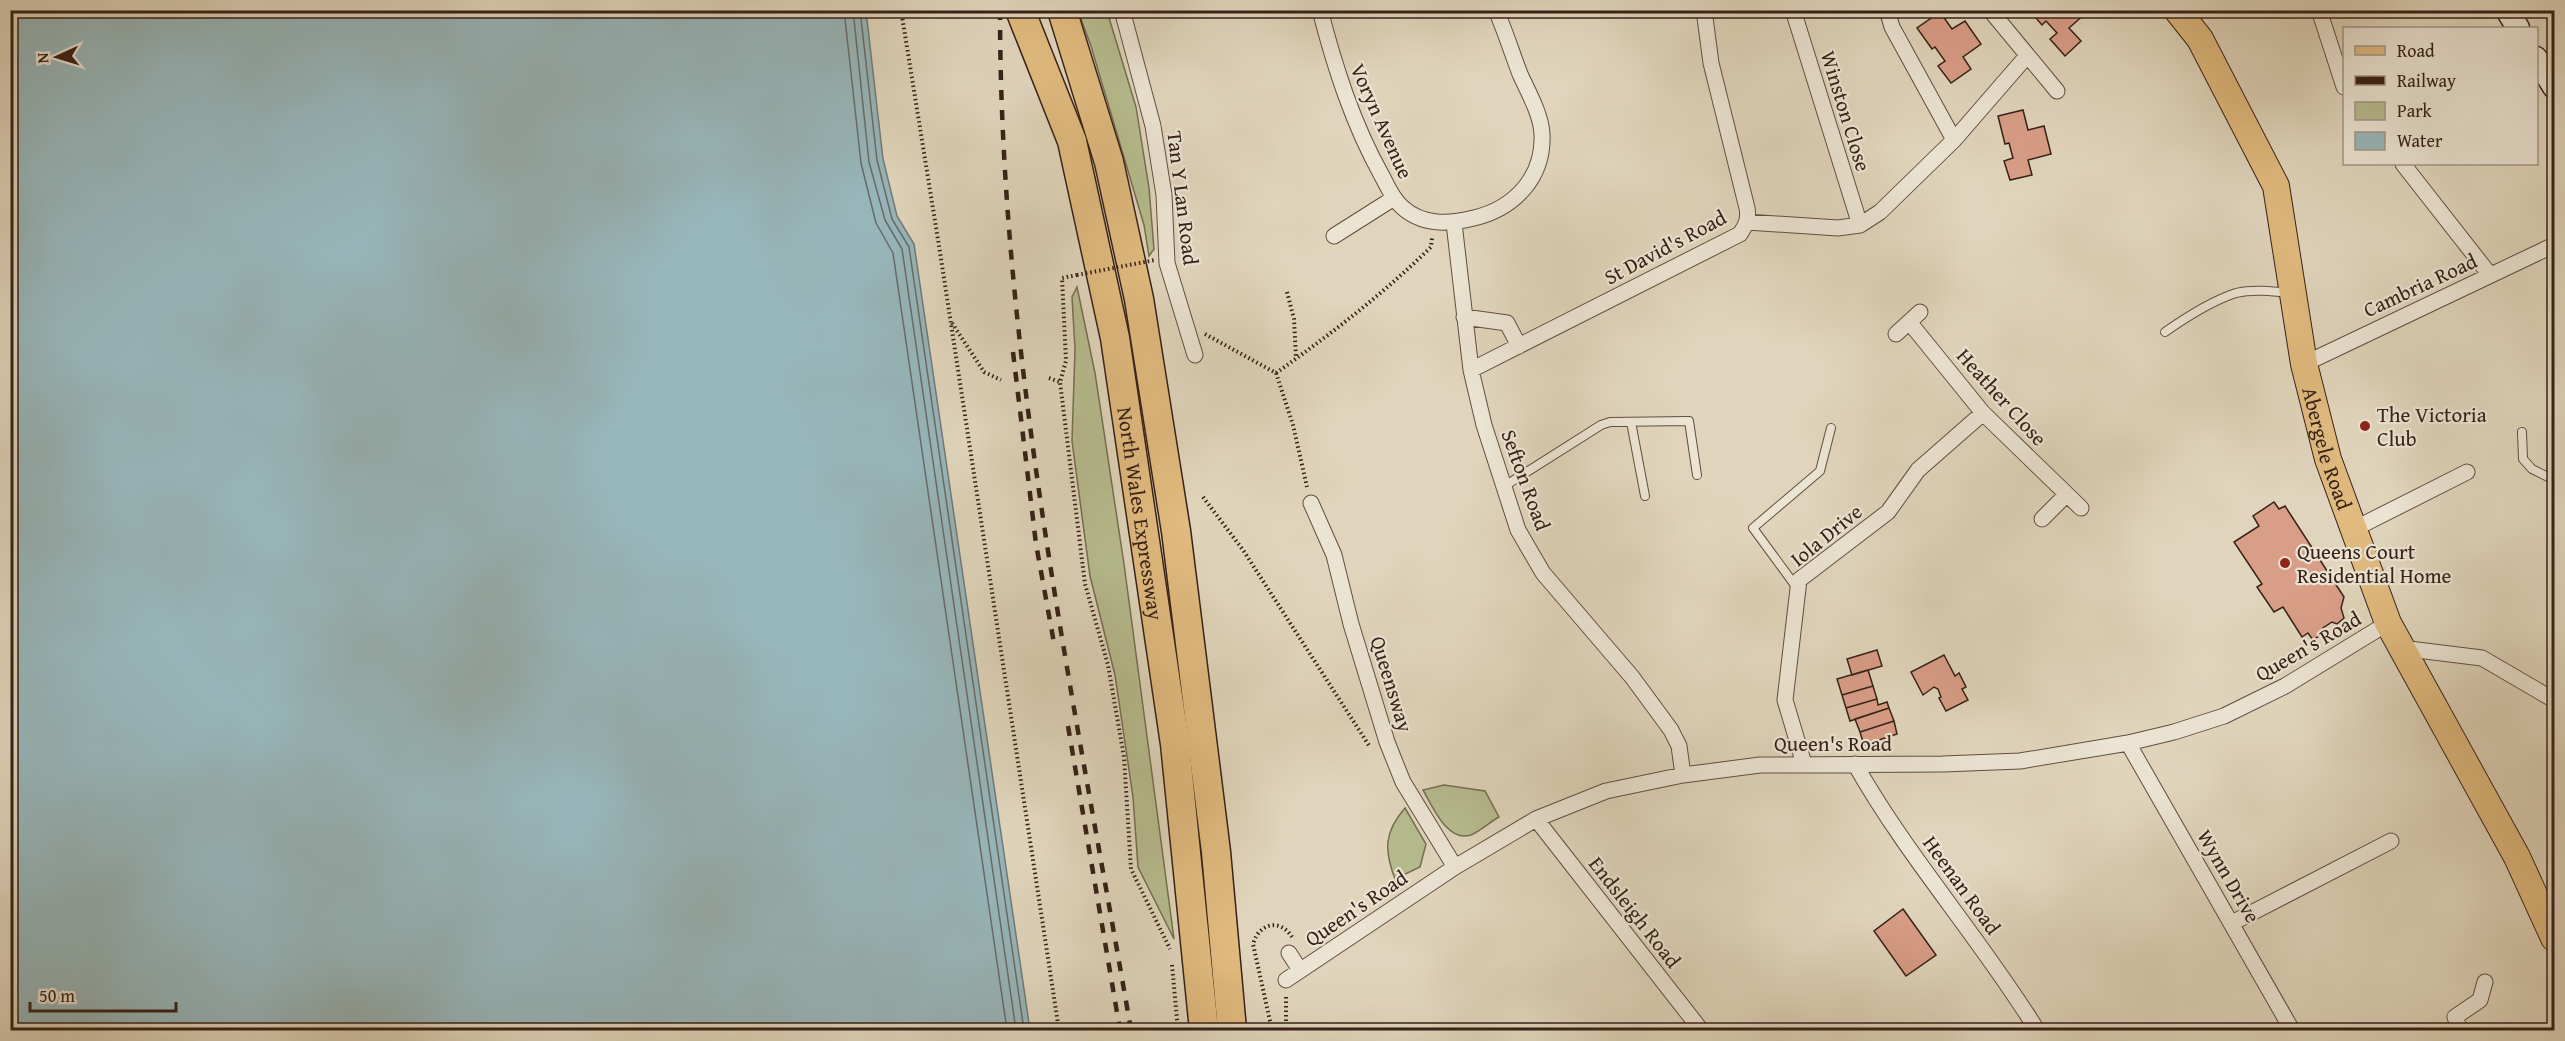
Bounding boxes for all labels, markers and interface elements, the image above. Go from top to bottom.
north arrow [27,27,87,87]
legend [2343,27,2538,165]
text: Road [2397,37,2435,64]
street label: Winston Close [1813,47,1879,175]
text: N [30,52,54,64]
street label: Voryn Avenue [1343,58,1421,184]
text: Railway [2397,67,2456,94]
text: Park [2397,97,2433,124]
text: Water [2397,127,2443,154]
street label: Tan Y Lan Road [1159,129,1207,268]
street label: St David's Road [1598,201,1732,292]
street label: Cambria Road [2358,245,2483,325]
street label: Heather Close [1950,341,2055,453]
street label: Abergele Road [2295,383,2361,515]
place label: The Victoria Club [2377,399,2487,454]
street label: North Wales Expressway [1110,405,1172,623]
marker: The Victoria Club [2358,419,2372,433]
street label: Sefton Road [1493,425,1559,536]
street label: Iola Drive [1783,496,1869,574]
place label: Queens Court Residential Home [2297,536,2452,591]
marker: Queens Court Residential Home [2278,556,2292,570]
street label: Queen's Road [2249,603,2367,689]
street label: Queensway [1363,632,1421,736]
street label: Queen's Road [1774,728,1893,759]
street label: Wynn Drive [2190,823,2268,929]
street label: Heenan Road [1915,829,2009,942]
street label: Endsleigh Road [1581,849,1689,975]
street label: Queen's Road [1298,862,1414,954]
scale bar [30,975,176,1013]
text: 50 m [39,982,75,1009]

